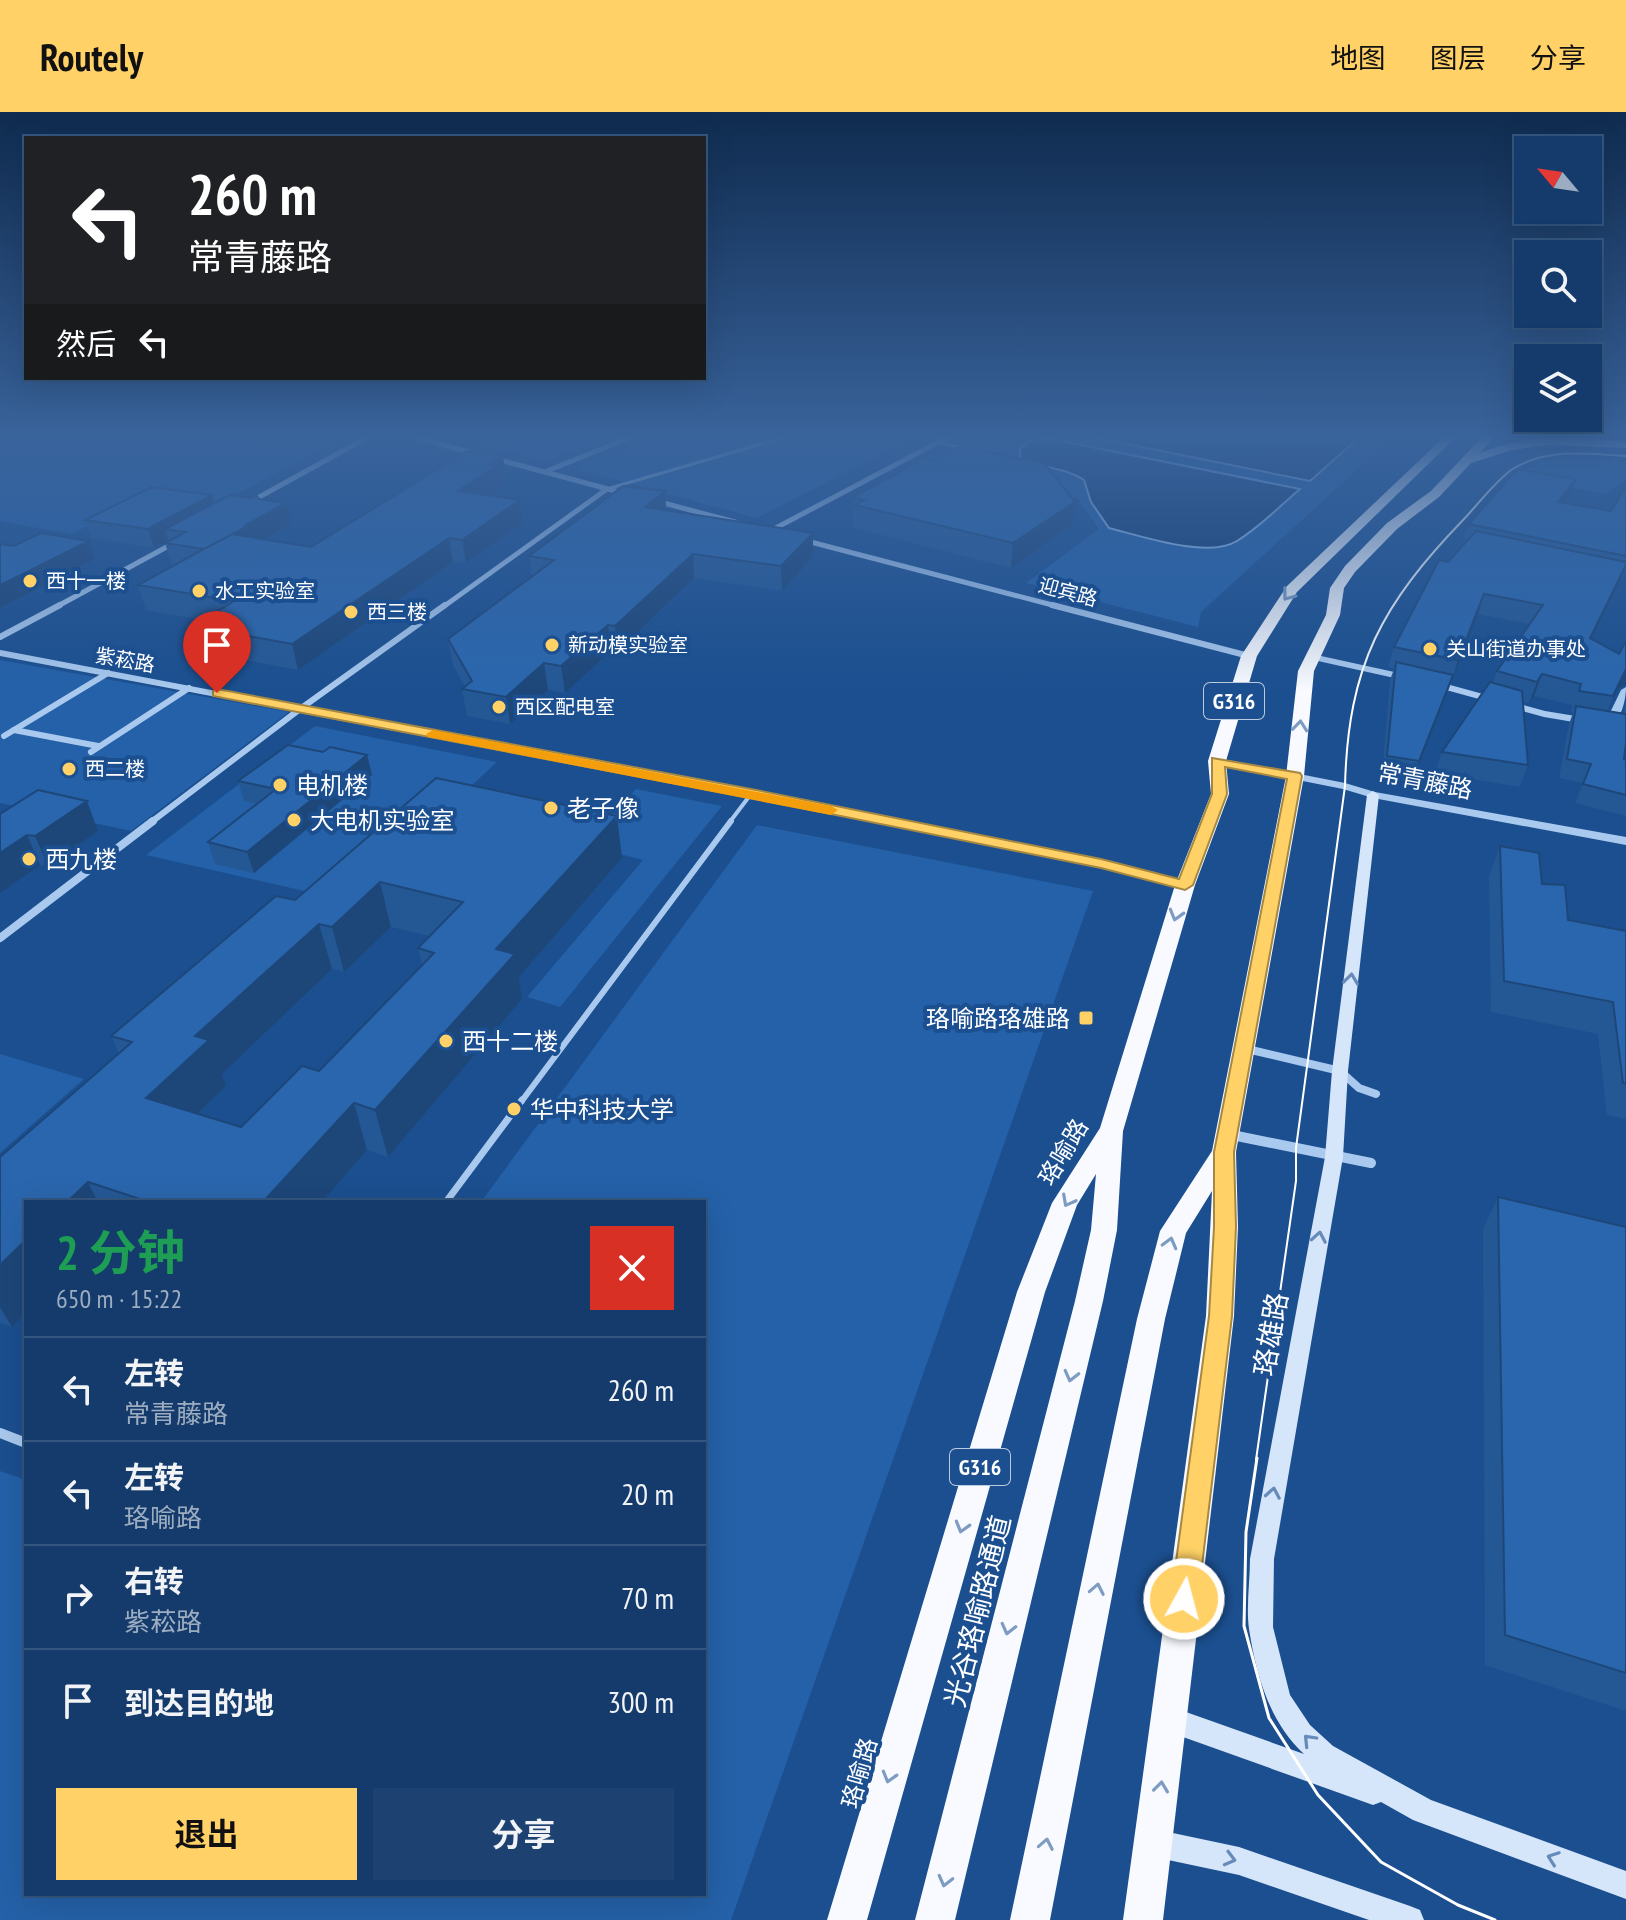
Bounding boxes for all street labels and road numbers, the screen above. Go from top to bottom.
street label: 迎宾路 [1036,572,1100,612]
street label: 紫菘路 [93,642,157,678]
road number: G316 [1204,683,1264,719]
street label: 常青藤路 [1375,757,1475,805]
street label: 珞喻路 [1031,1113,1095,1191]
street label: 珞雄路 [1244,1289,1296,1379]
road number: G316 [950,1449,1010,1485]
street label: 光谷珞喻路通道 [935,1511,1019,1711]
street label: 珞喻路 [834,1734,884,1812]

